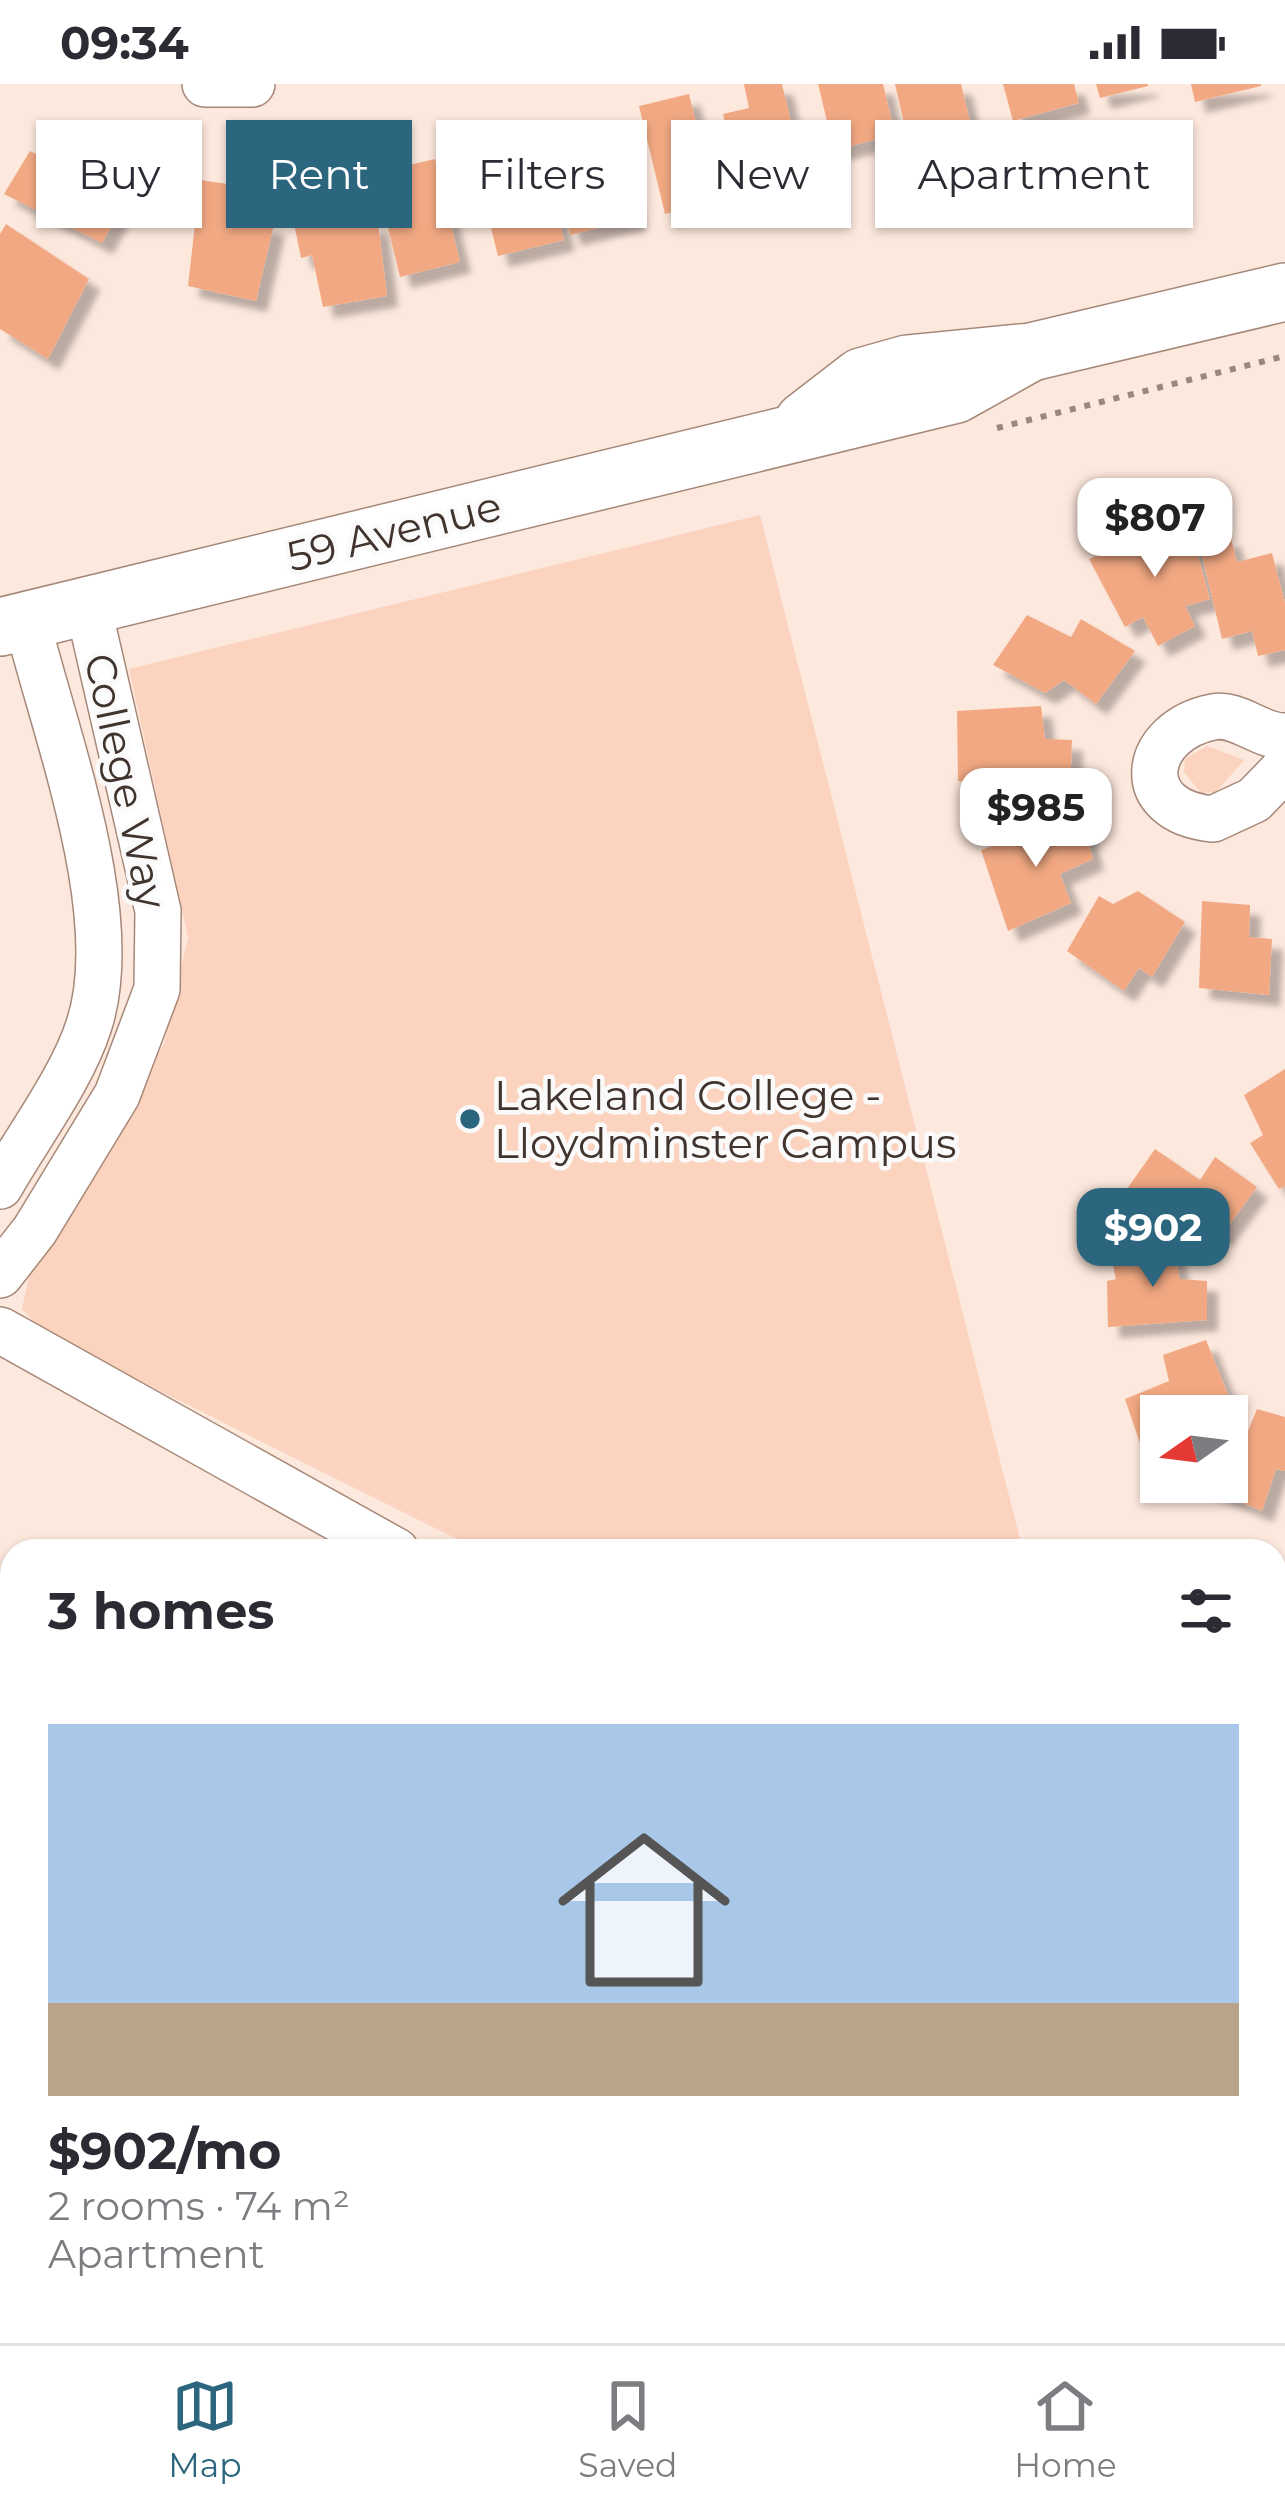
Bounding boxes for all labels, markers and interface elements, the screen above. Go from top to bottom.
text: 09:34 [60,15,189,70]
chip: Buy [36,120,202,228]
chip: Rent [226,120,412,228]
chip: Filters [436,120,647,228]
chip: New [671,120,851,228]
chip: Apartment [875,120,1193,228]
pin: $807 [1084,478,1226,580]
street label: 59 Avenue [282,479,506,583]
text: $807 [1104,493,1206,541]
street label: College Way [74,649,178,913]
pin: $985 [965,768,1107,870]
text: $985 [987,783,1085,831]
place label: Lakeland College - Lloydminster Campus [494,1069,957,1169]
marker: Lakeland College - Lloydminster Campus [457,1106,483,1132]
pin: $902 [1082,1188,1224,1290]
text: $902 [1104,1203,1202,1251]
north arrow [1140,1395,1248,1503]
map controls [1140,1395,1248,1503]
icon: filters [1173,1578,1239,1644]
text: 3 homes [48,1580,274,1642]
icon: home [536,1802,752,2018]
text: $902/mo [48,2120,281,2182]
text: 2 rooms · 74 m² [48,2182,350,2230]
text: Apartment [48,2230,264,2278]
tab: Map [168,2373,242,2485]
tab: Saved [578,2373,678,2485]
tab: Home [1014,2373,1117,2485]

